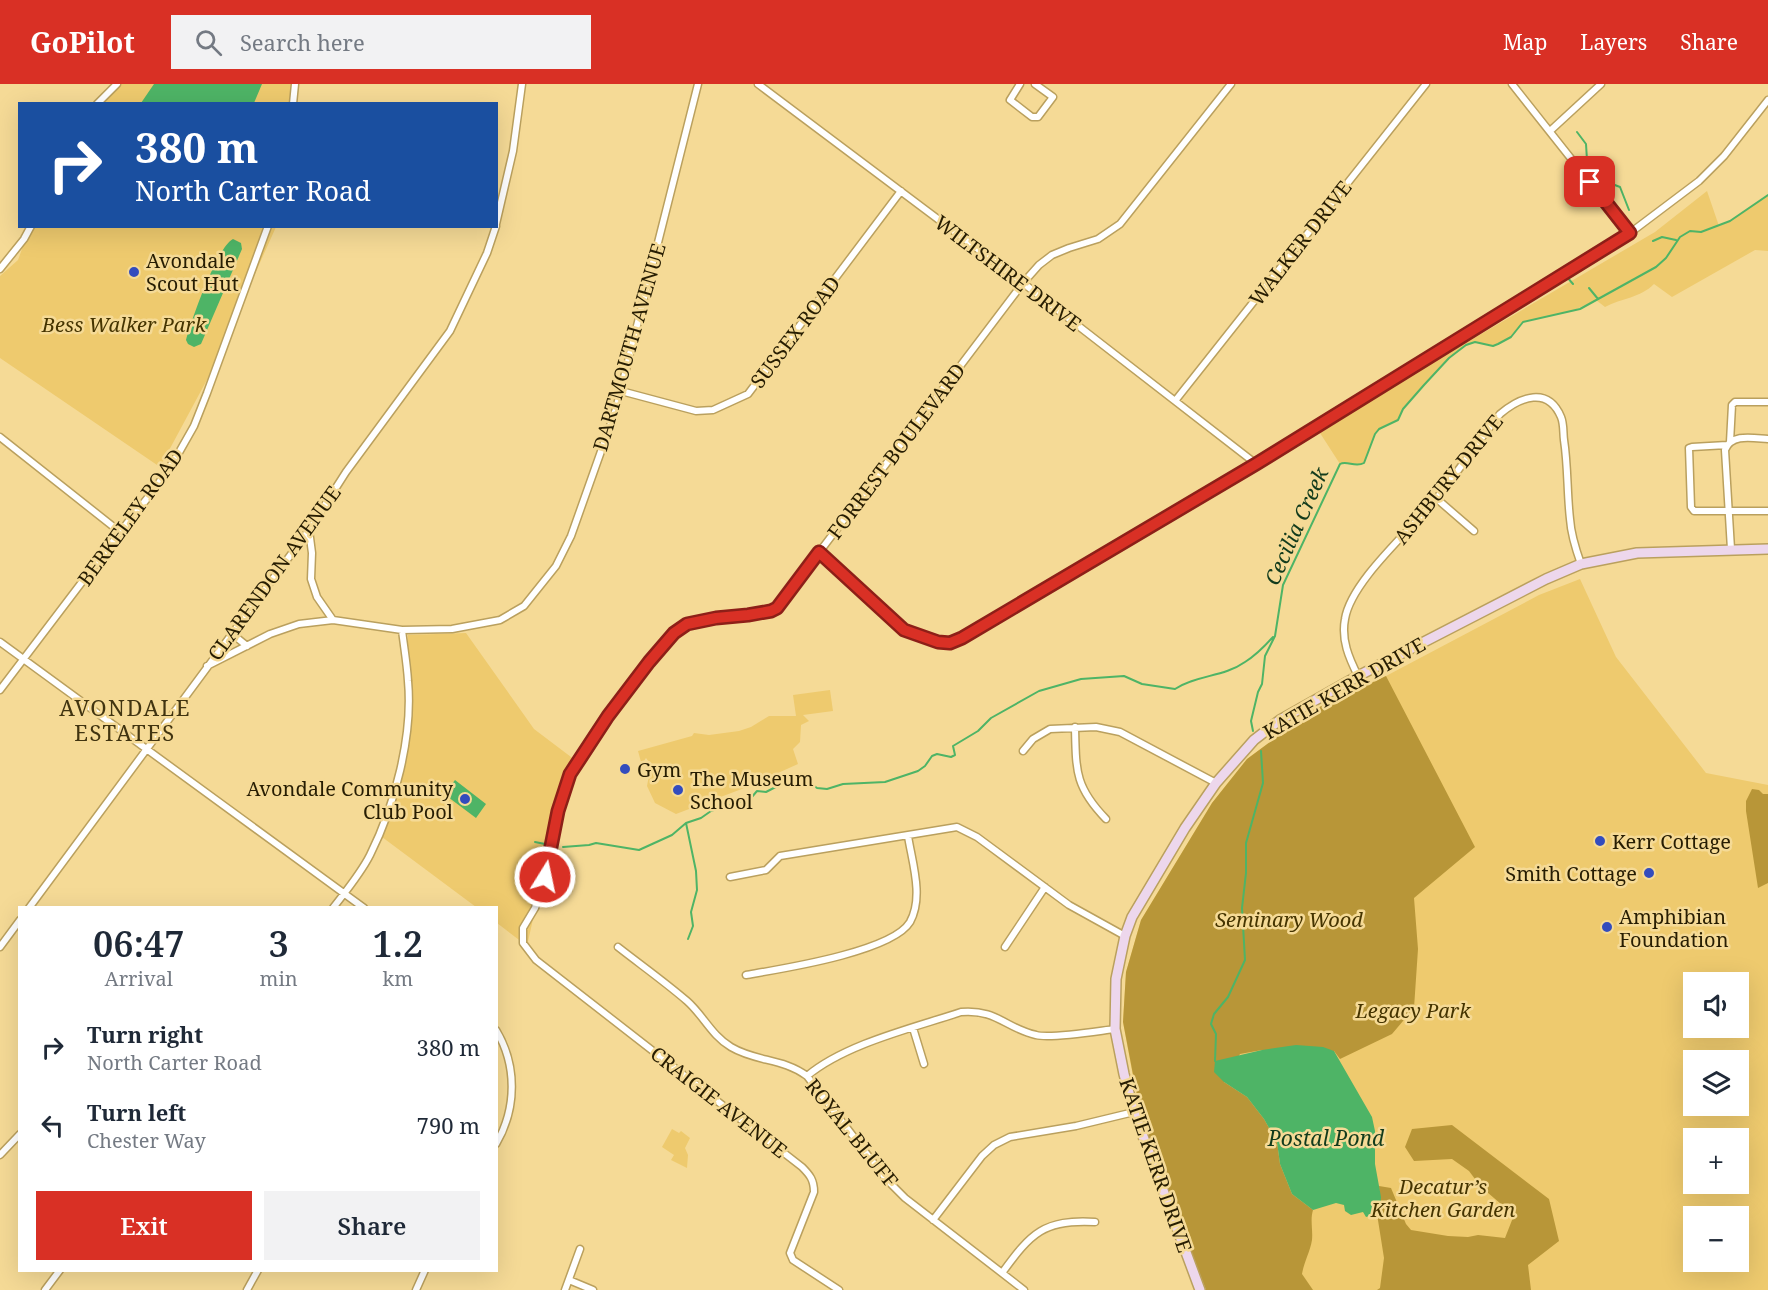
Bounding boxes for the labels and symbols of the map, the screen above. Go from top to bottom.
pin [1564,156,1615,207]
street label: WALKER DRIVE [1243,175,1357,311]
street label: WILTSHIRE DRIVE [929,209,1087,337]
street label: DARTMOUTH AVENUE [586,240,672,454]
place label: Avondale Scout Hut [146,247,239,297]
marker: Avondale Scout Hut [127,265,141,279]
street label: SUSSEX ROAD [744,271,846,393]
park label: Bess Walker Park [41,311,207,338]
street label: FORREST BOULEVARD [821,358,971,544]
street label: ASHBURY DRIVE [1387,409,1509,549]
street label: BERKELEY ROAD [71,443,189,591]
water label: Cecilia Creek [1258,462,1335,589]
street label: CLARENDON AVENUE [201,480,347,666]
street label: KATIE KERR DRIVE [1258,631,1430,745]
district label: AVONDALE ESTATES [59,692,191,747]
place label: Gym [637,756,682,783]
marker: Gym [618,762,632,776]
place label: The Museum School [690,765,814,815]
place label: Avondale Community Club Pool [246,775,454,825]
marker: The Museum School [671,783,685,797]
marker: Avondale Community Club Pool [458,792,472,806]
place label: Kerr Cottage [1612,828,1731,855]
marker: Kerr Cottage [1593,834,1607,848]
position arrow [513,845,577,909]
place label: Smith Cottage [1505,860,1637,887]
marker: Smith Cottage [1642,866,1656,880]
place label: Amphibian Foundation [1619,903,1729,953]
park label: Seminary Wood [1215,906,1363,933]
marker: Amphibian Foundation [1600,920,1614,934]
park label: Legacy Park [1354,997,1471,1024]
street label: CRAIGIE AVENUE [645,1040,793,1164]
street label: ROYAL BLUFF [800,1073,904,1193]
street label: KATIE KERR DRIVE [1113,1074,1199,1256]
water label: Postal Pond [1267,1124,1385,1152]
park label: Decatur’s Kitchen Garden [1370,1173,1515,1223]

